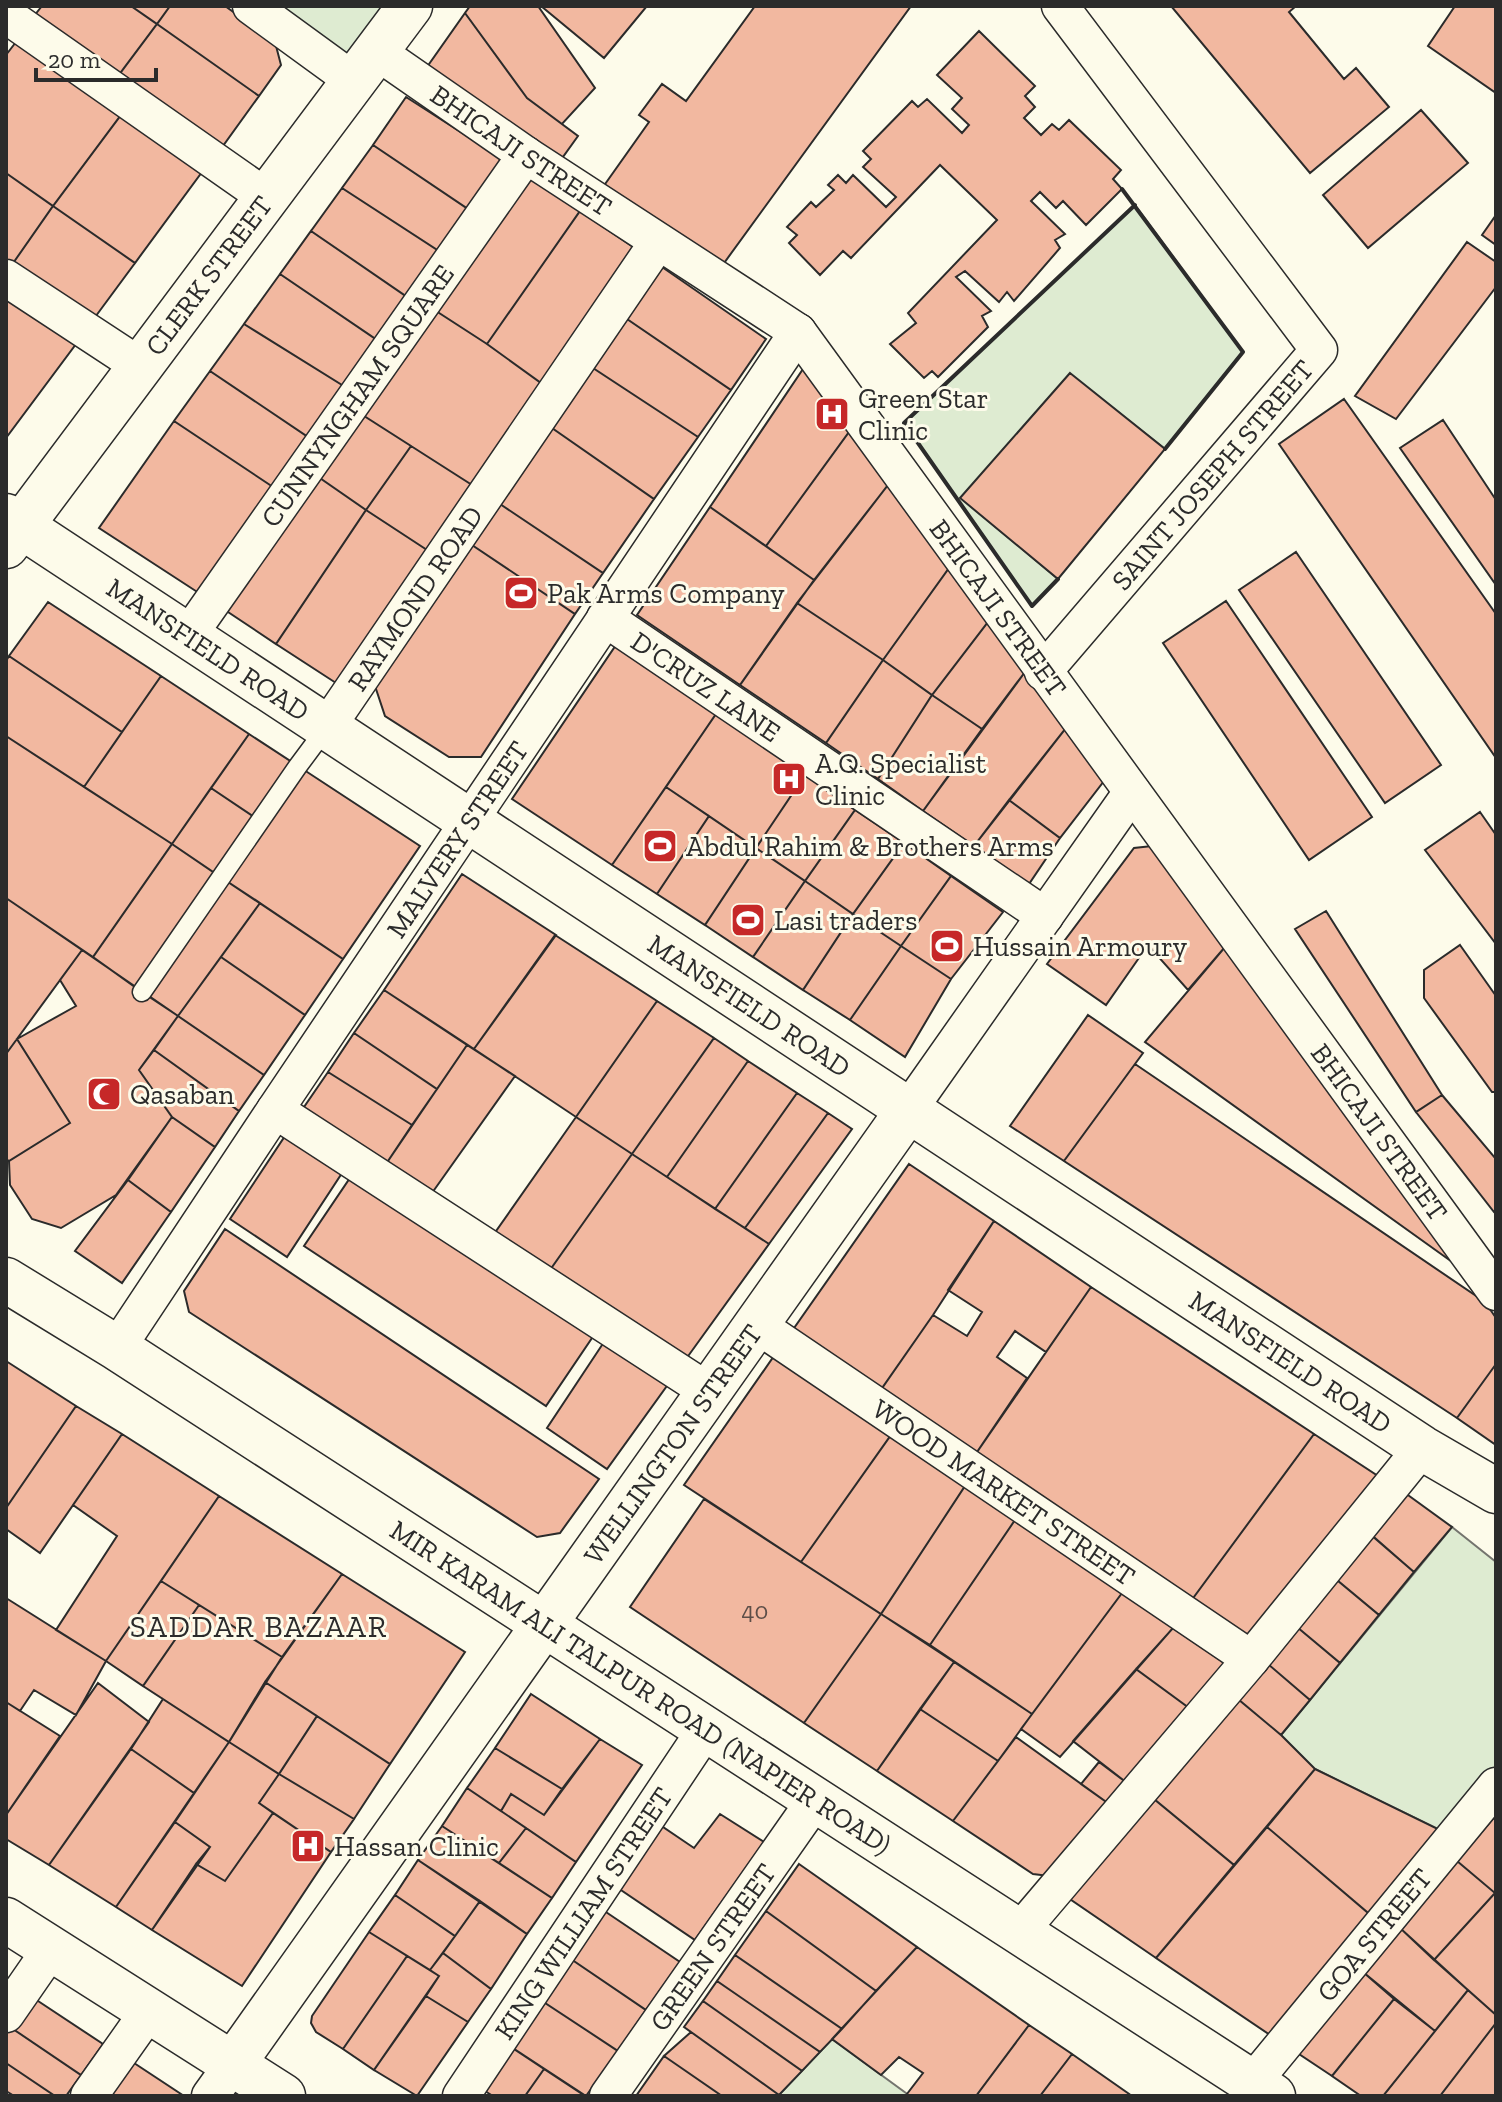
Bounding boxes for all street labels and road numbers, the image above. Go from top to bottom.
street label: BHICAJI STREET [425,78,618,223]
street label: CLERK STREET [138,189,279,362]
street label: CUNNYNGHAM SQUARE [254,258,460,533]
street label: SAINT JOSEPH STREET [1104,353,1320,596]
street label: RAYMOND ROAD [340,500,490,697]
street label: BHICAJI STREET [923,513,1074,703]
street label: MANSFIELD ROAD [101,571,316,728]
street label: D'CRUZ LANE [625,624,787,749]
street label: MALVERY STREET [379,734,535,944]
street label: MANSFIELD ROAD [642,927,857,1084]
street label: BHICAJI STREET [1304,1037,1455,1227]
street label: MANSFIELD ROAD [1183,1283,1398,1440]
street label: WELLINGTON STREET [576,1318,769,1570]
street label: WOOD MARKET STREET [866,1391,1141,1592]
street label: MIR KARAM ALI TALPUR ROAD (NAPIER ROAD) [384,1513,897,1861]
street label: KING WILLIAM STREET [487,1781,679,2045]
street label: GREEN STREET [643,1857,782,2037]
street label: GOA STREET [1310,1861,1438,2008]

